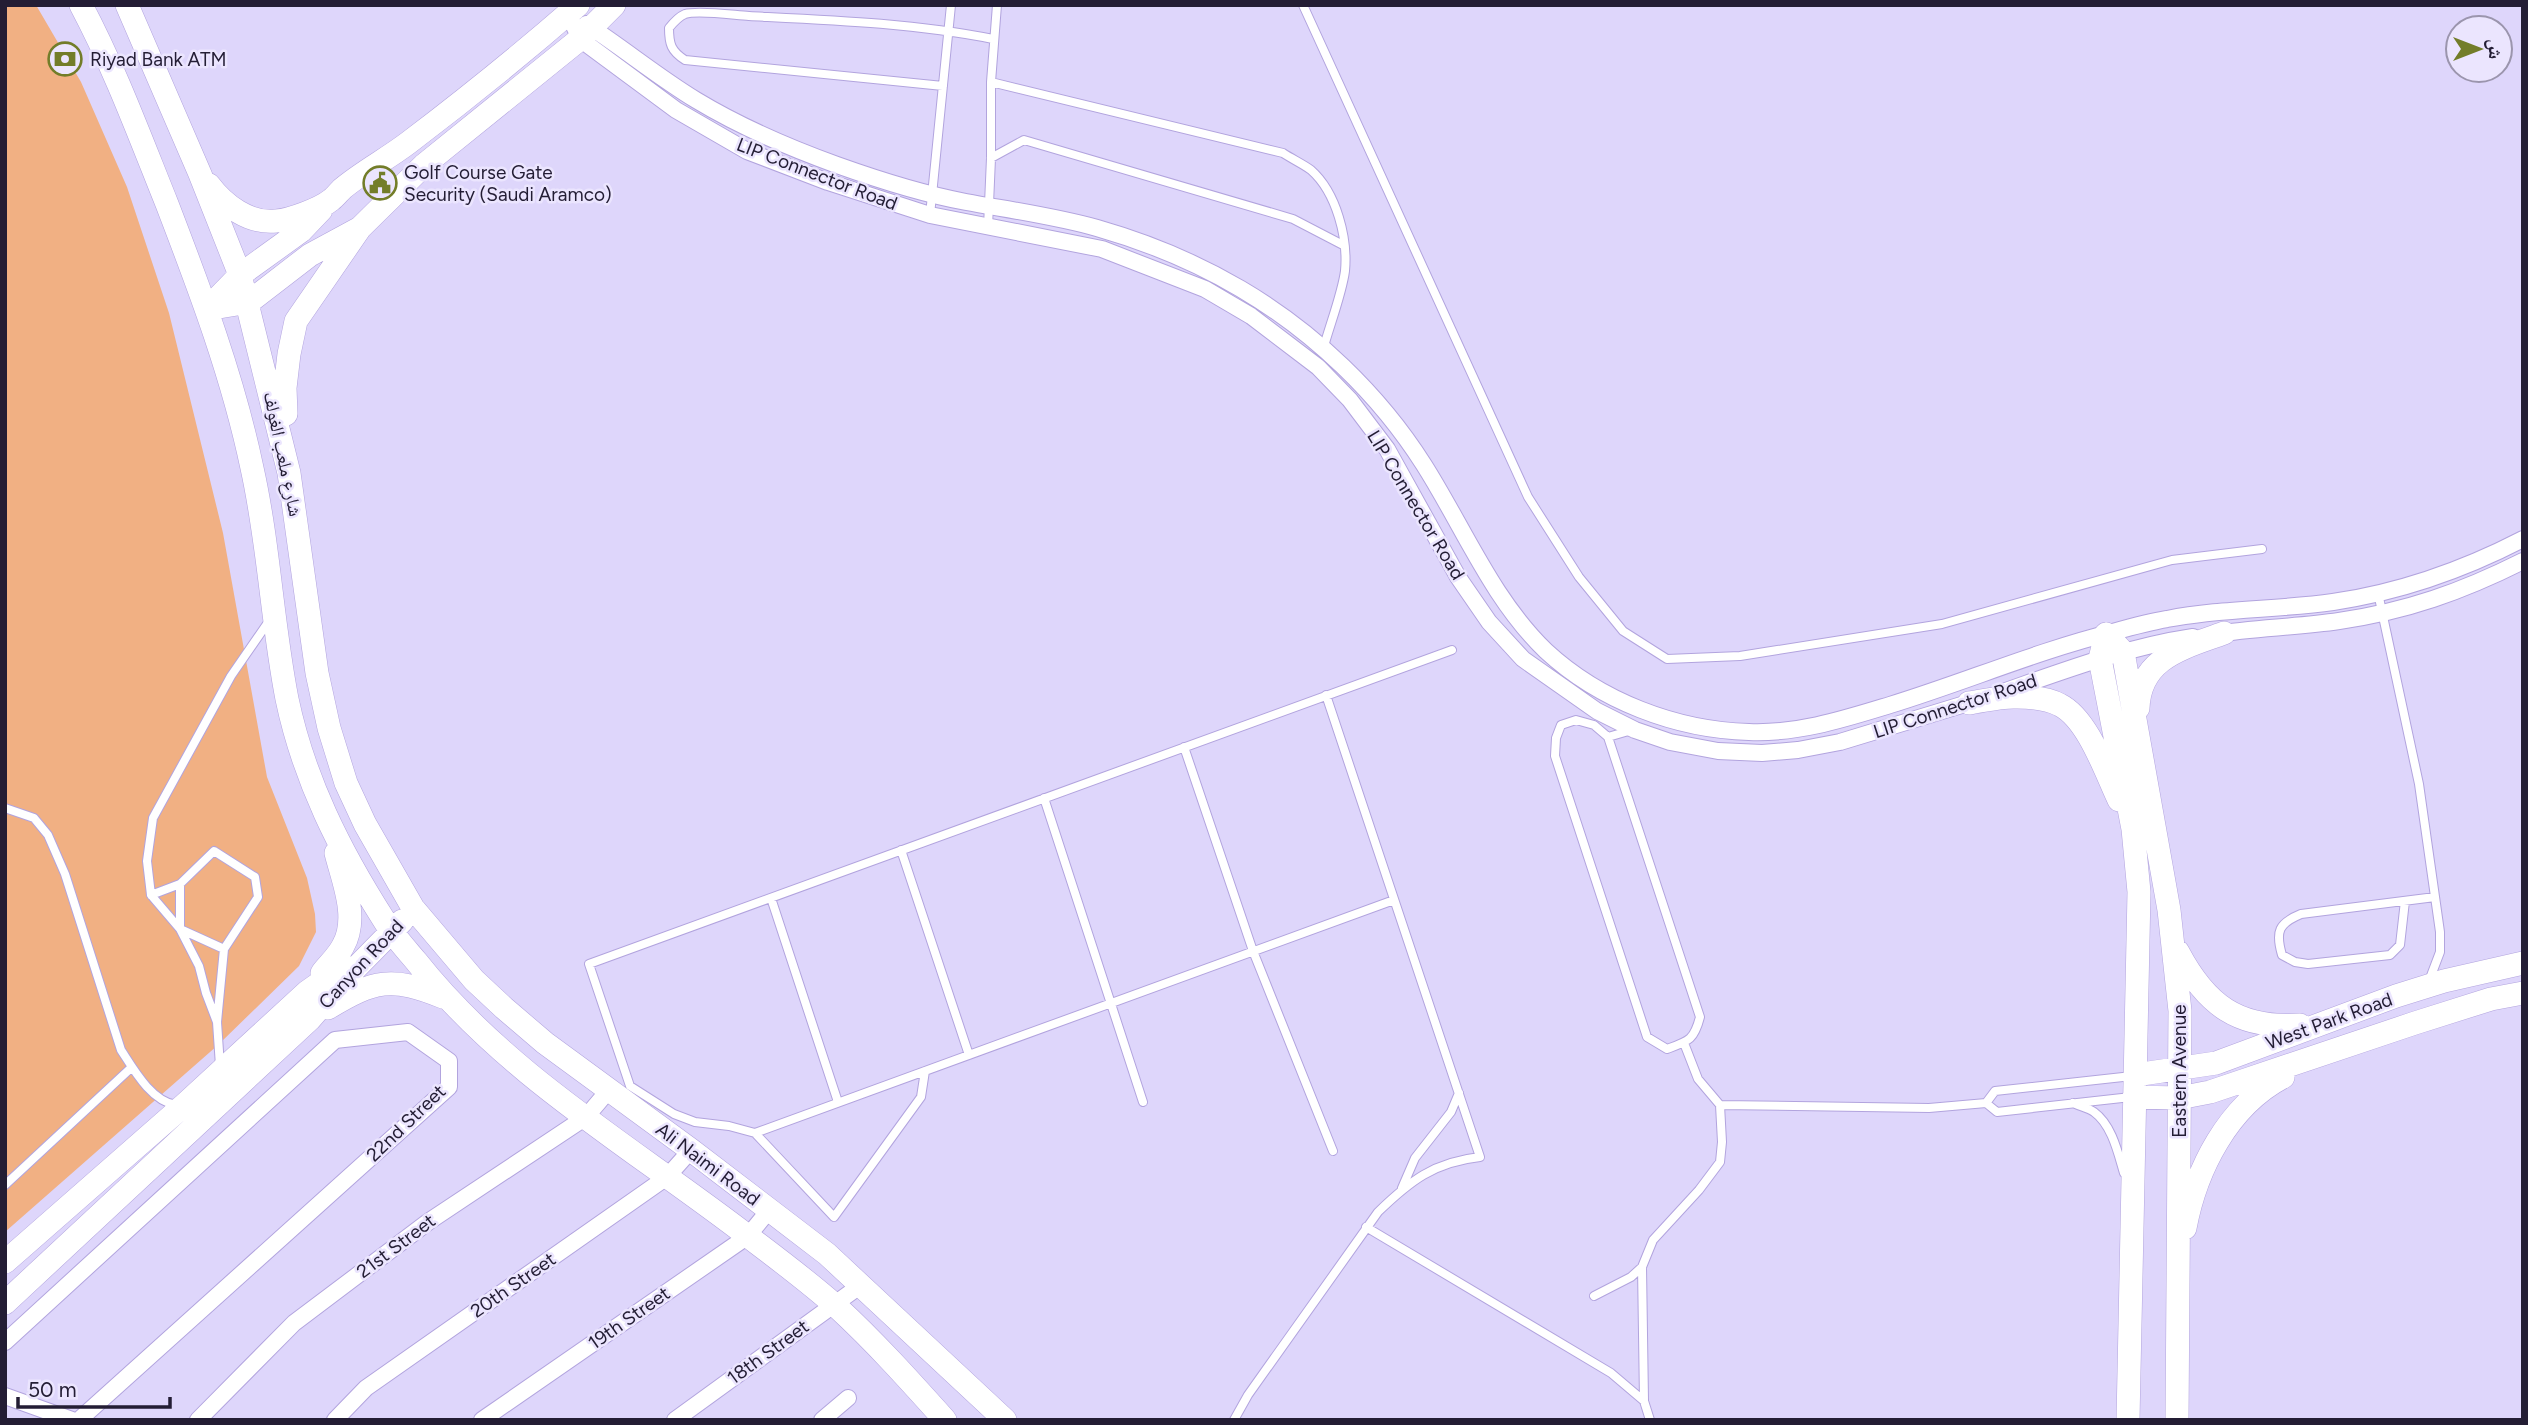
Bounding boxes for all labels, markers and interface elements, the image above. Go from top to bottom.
north arrow [2444,14,2514,84]
text: ش [2484,39,2507,59]
bank icon: Riyad Bank ATM [46,40,84,78]
place label: Riyad Bank ATM [90,48,227,71]
street label: LIP Connector Road [733,133,901,215]
place label: Golf Course Gate Security (Saudi Aramco) [404,161,612,206]
public building icon: Golf Course Gate Security (Saudi Aramco) [361,164,399,202]
street label: شارع ملعب الغولف [259,389,307,519]
street label: LIP Connector Road [1362,426,1470,584]
street label: LIP Connector Road [1870,669,2040,743]
street label: Canyon Road [314,915,408,1013]
street label: West Park Road [2263,987,2395,1055]
street label: Eastern Avenue [2168,1004,2191,1138]
street label: 22nd Street [362,1080,450,1166]
street label: Ali Naimi Road [652,1118,764,1210]
street label: 21st Street [352,1209,440,1283]
street label: 20th Street [466,1247,560,1323]
street label: 19th Street [584,1282,674,1354]
street label: 18th Street [723,1315,813,1389]
scale bar [18,1366,170,1410]
text: 50 m [28,1377,77,1402]

